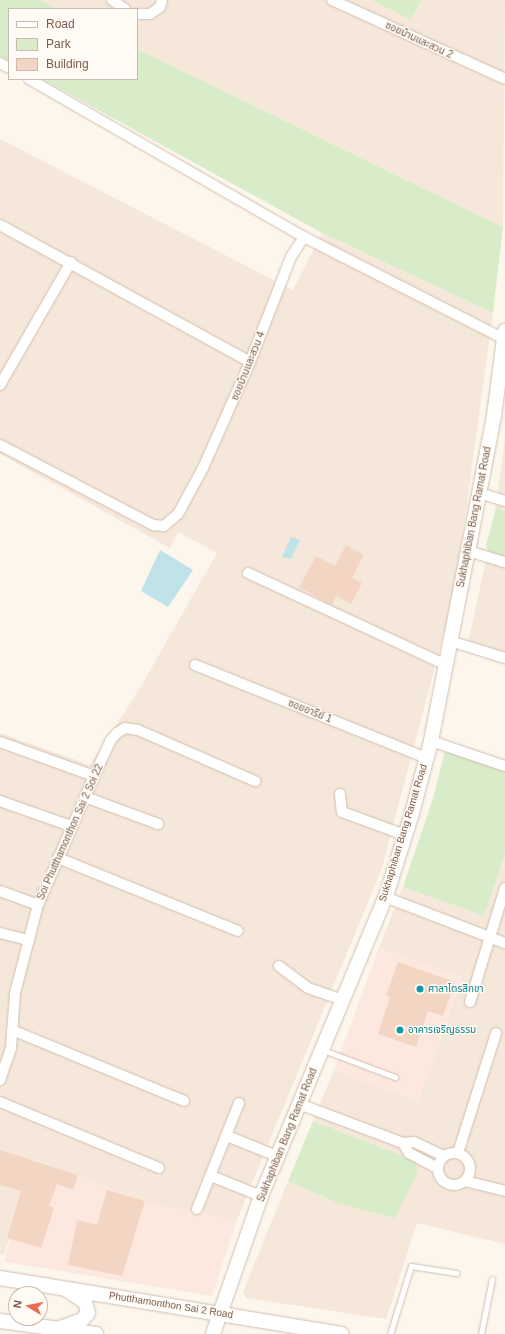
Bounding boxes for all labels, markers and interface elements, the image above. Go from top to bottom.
legend [8,8,138,80]
text: Road [46,17,75,31]
street label: ซอยบ้านและสวน 2 [383,19,455,61]
text: Park [46,37,71,51]
text: Building [46,57,89,71]
street label: ซอยบ้านและสวน 4 [229,330,267,402]
street label: Sukhaphiban Bang Ramat Road [454,445,494,589]
street label: ซอยอารีย์ 1 [286,697,334,725]
street label: Soi Phutthamonthon Sai 2 Soi 22 [35,762,105,902]
street label: Sukhaphiban Bang Ramat Road [376,763,430,903]
place label: ศาลาไตรสิกขา [428,983,484,995]
marker: ศาลาไตรสิกขา [415,984,425,994]
place label: อาคารเจริญธรรม [408,1024,476,1036]
marker: อาคารเจริญธรรม [395,1025,405,1035]
street label: Sukhaphiban Bang Ramat Road [255,1066,319,1204]
north arrow [8,1286,48,1326]
street label: Phutthamonthon Sai 2 Road [108,1289,234,1321]
text: N [11,1299,24,1309]

